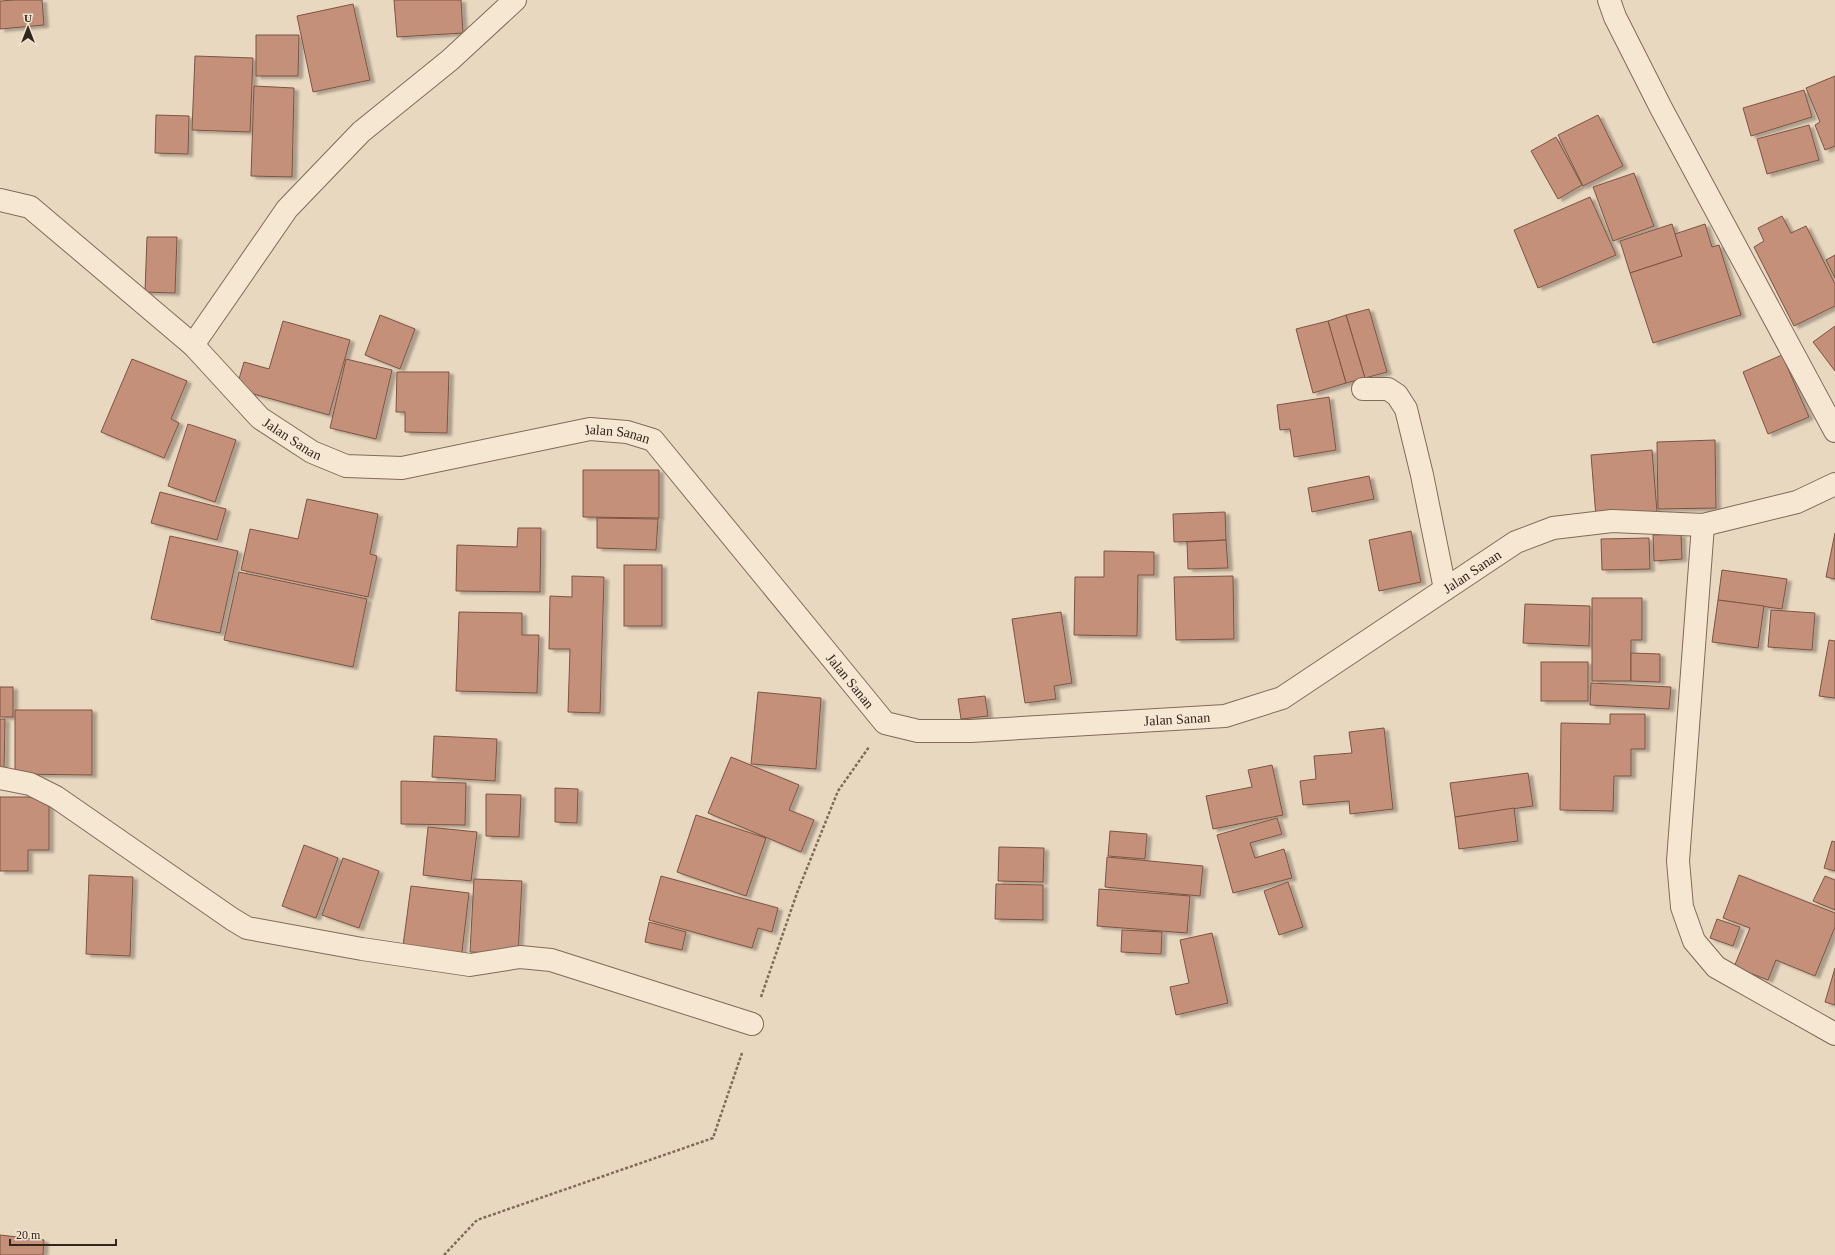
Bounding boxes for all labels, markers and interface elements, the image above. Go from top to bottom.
north arrow [8,8,48,48]
text: U [24,12,32,24]
street label: Jalan Sanan [260,415,324,463]
street label: Jalan Sanan [583,422,652,447]
street label: Jalan Sanan [1440,547,1504,597]
street label: Jalan Sanan [823,651,877,712]
street label: Jalan Sanan [1143,710,1211,729]
scale bar [10,1221,116,1247]
text: 20 m [16,1228,41,1242]

